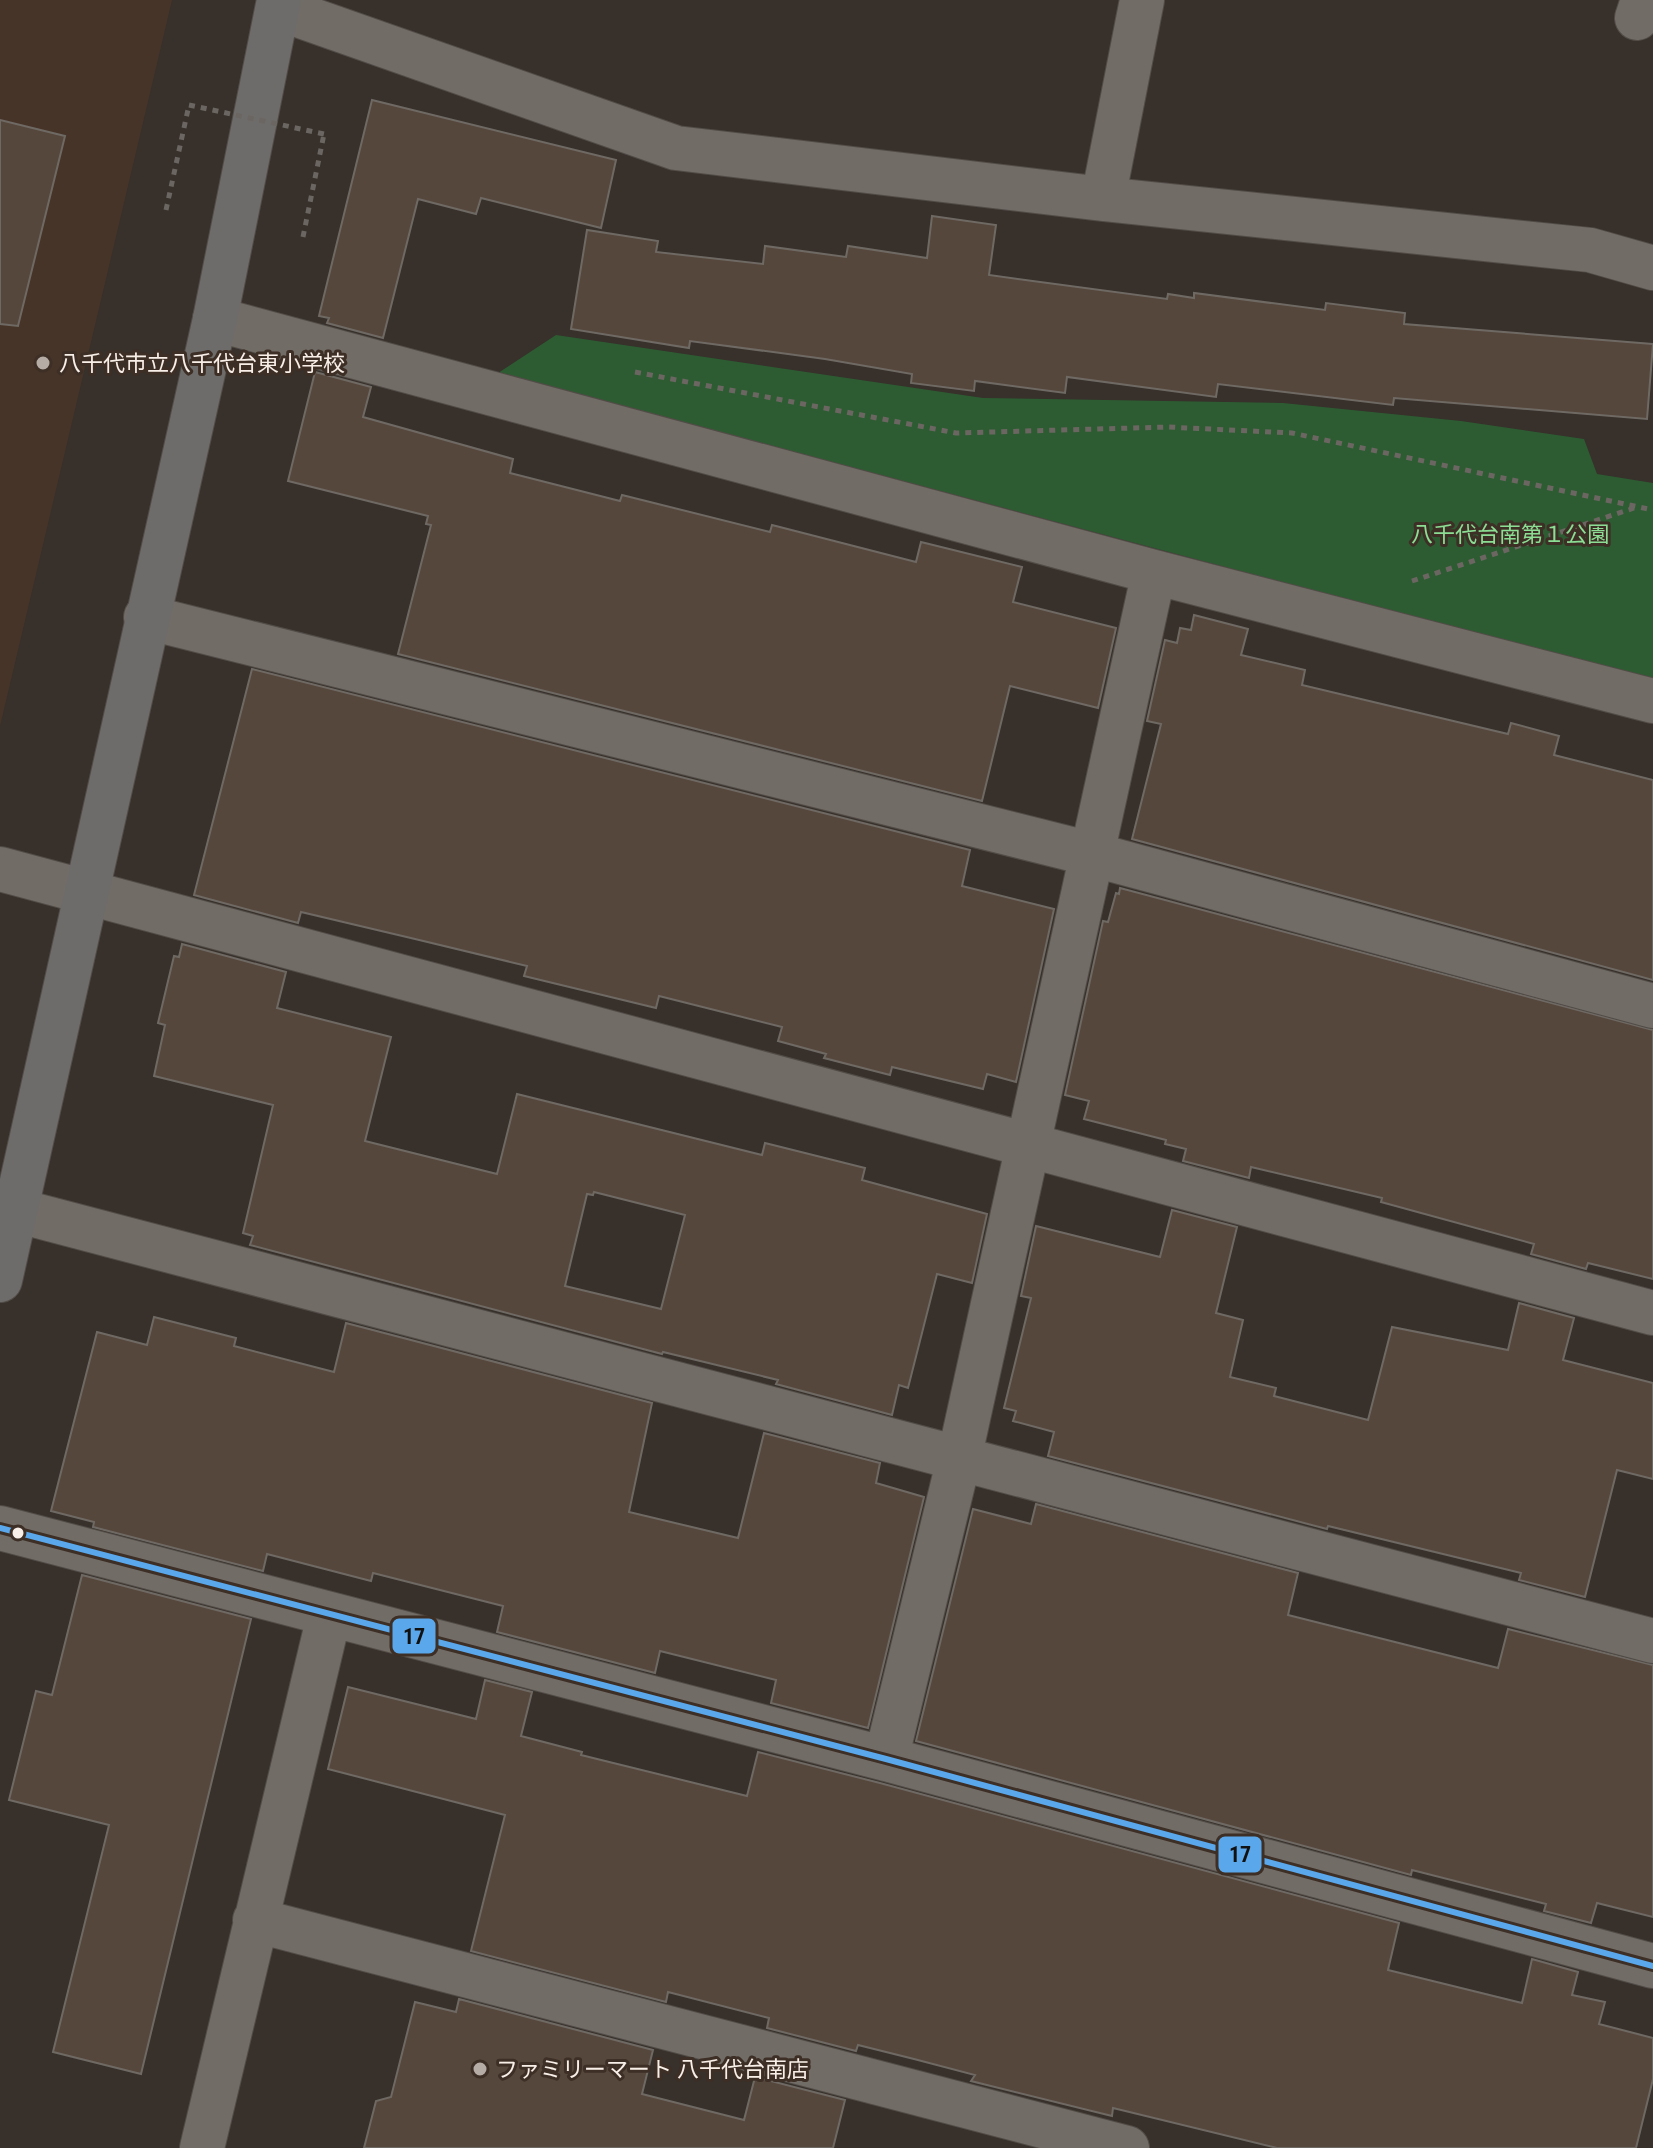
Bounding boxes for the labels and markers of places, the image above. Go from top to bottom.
place label: 八千代市立八千代台東小学校 [59,351,345,376]
marker: 八千代市立八千代台東小学校 [34,354,52,372]
unlabelled marker [10,1525,26,1541]
place label: ファミリーマート 八千代台南店 [496,2057,809,2082]
marker: ファミリーマート 八千代台南店 [471,2060,489,2078]

